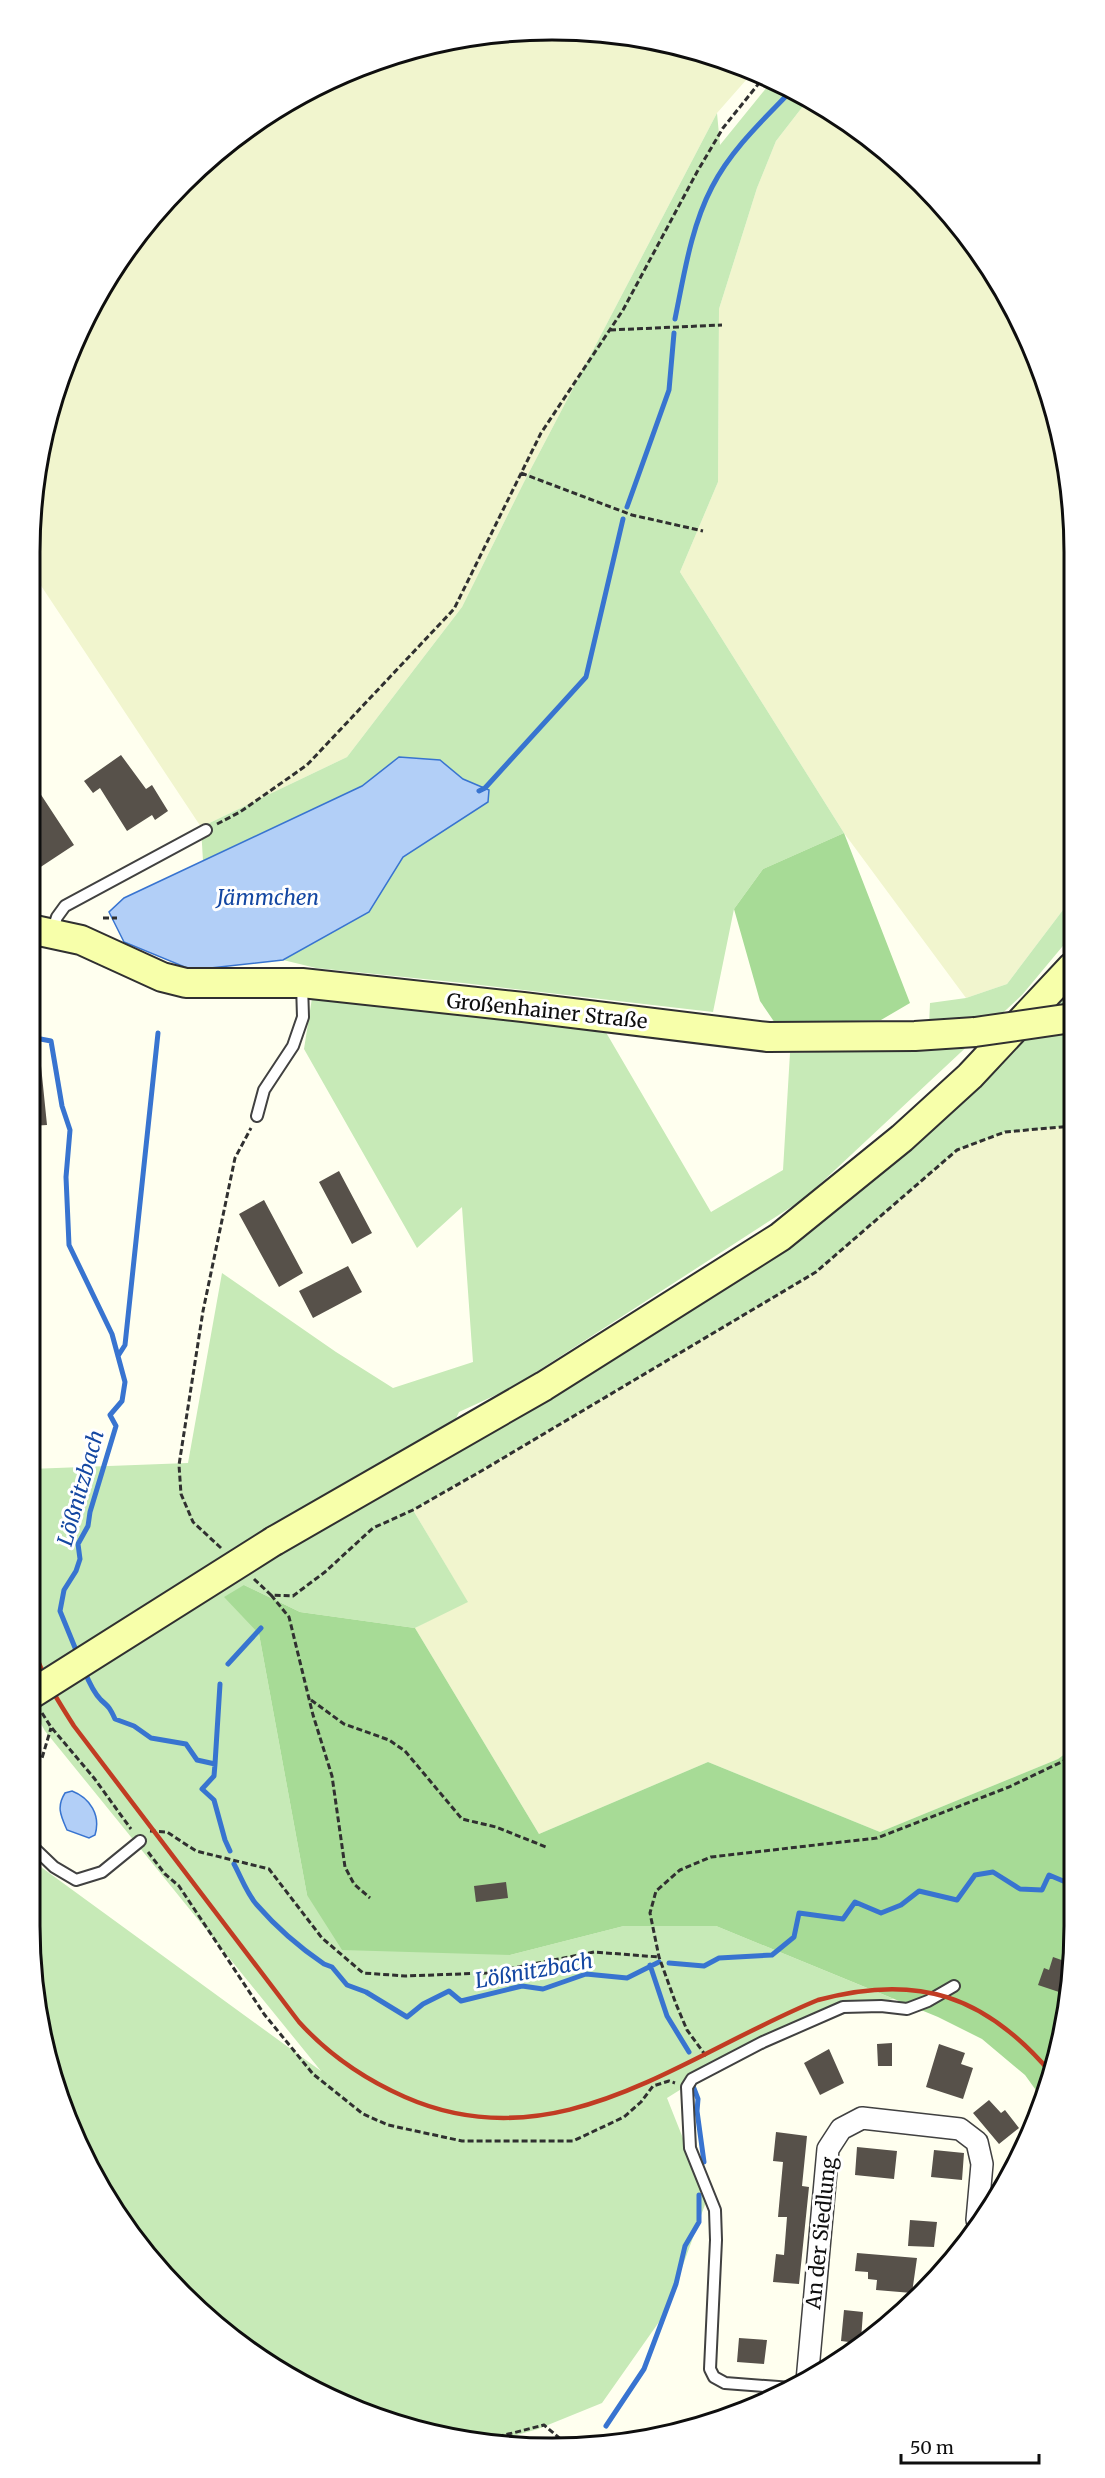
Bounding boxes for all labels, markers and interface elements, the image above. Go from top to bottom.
water label: Jämmchen [215,884,319,911]
street label: Großenhainer Straße [445,988,649,1033]
water label: Lößnitzbach [51,1427,110,1549]
water label: Lößnitzbach [473,1947,595,1994]
street label: An der Siedlung [800,2156,841,2311]
scale bar [901,2427,1039,2465]
text: 50 m [910,2436,954,2459]

